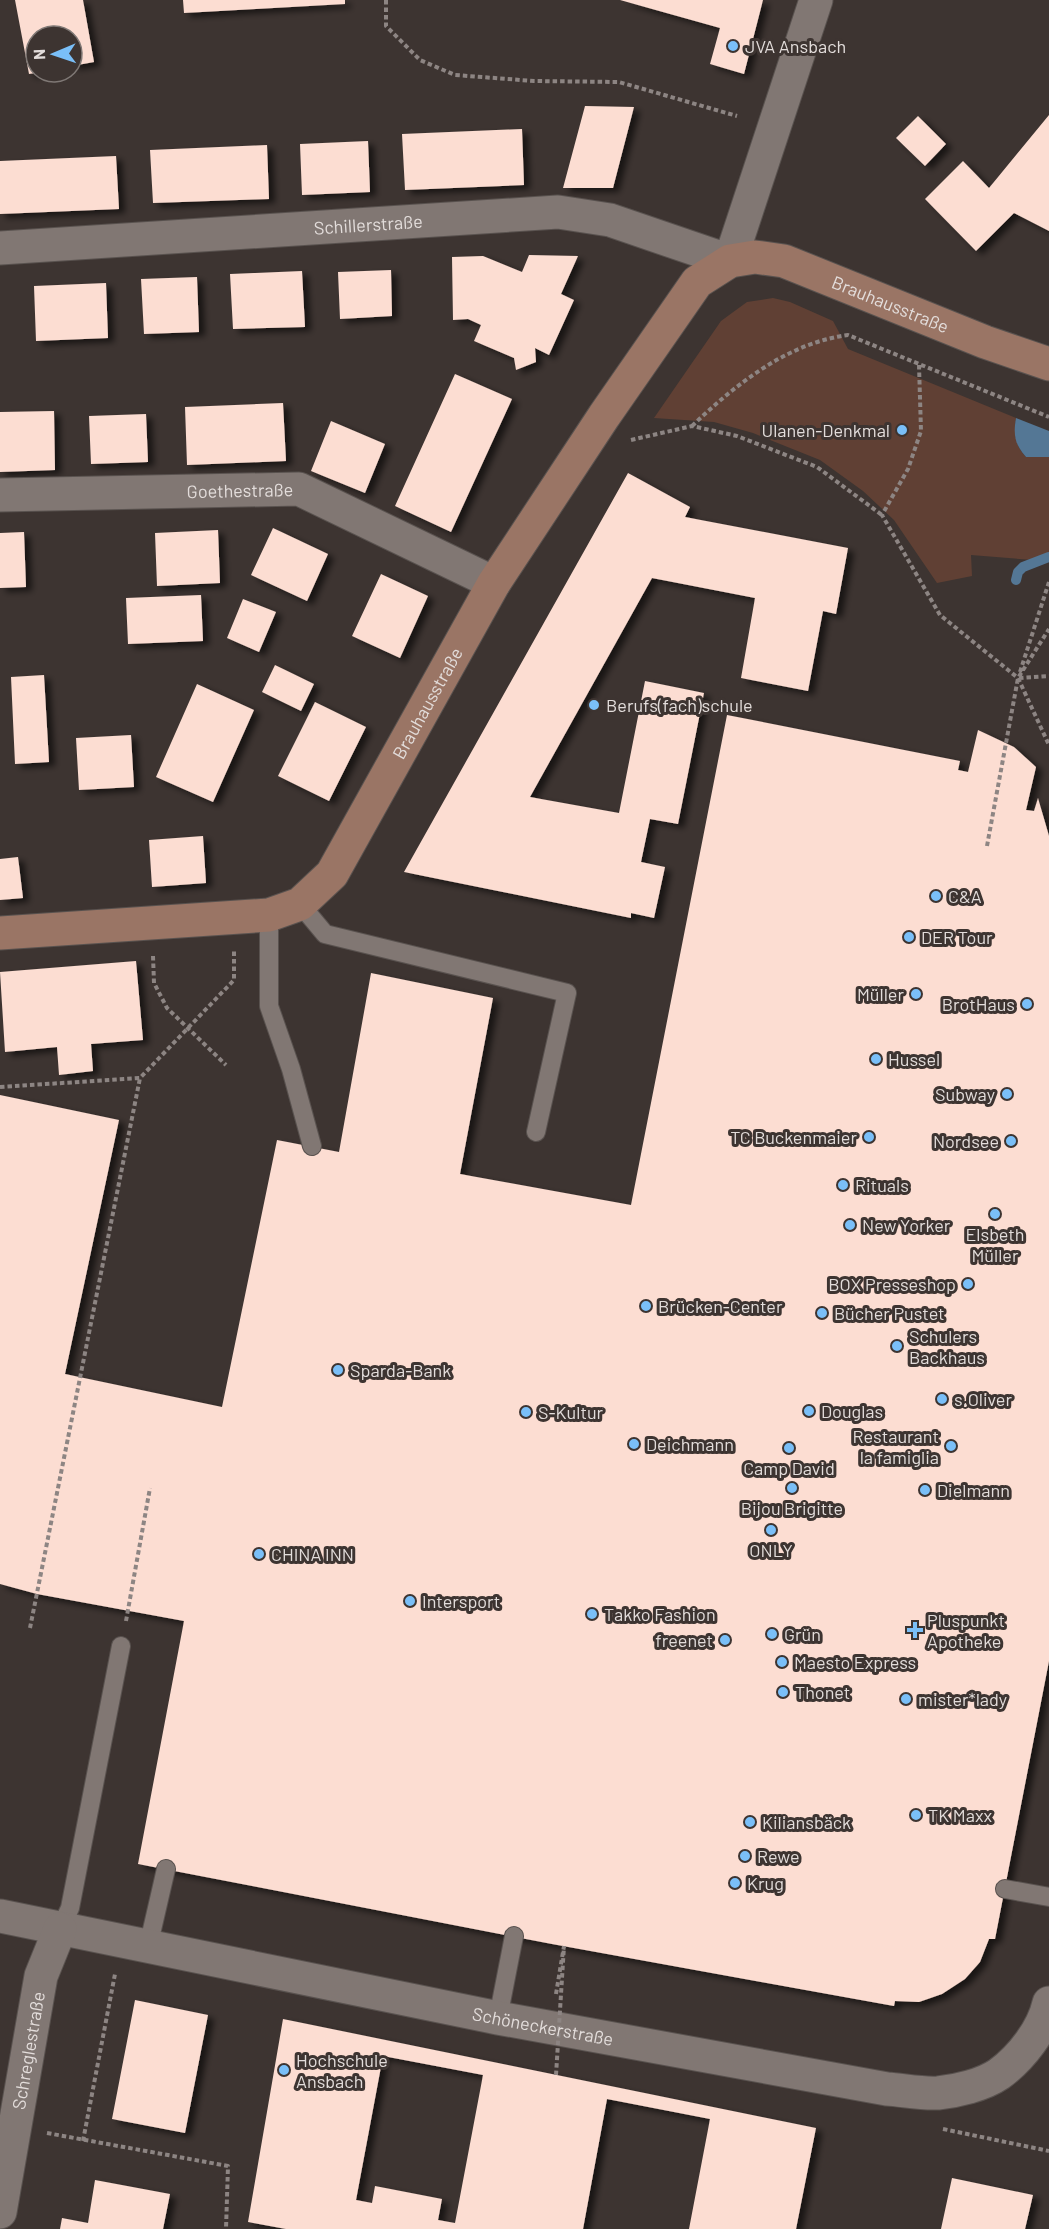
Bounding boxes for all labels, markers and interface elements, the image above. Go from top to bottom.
north arrow [24,24,84,84]
place label: JVA Ansbach [745,35,846,57]
marker: JVA Ansbach [726,39,740,53]
text: N [29,49,48,60]
street label: Schillerstraße [313,210,423,239]
street label: Brauhausstraße [829,270,952,337]
place label: Ulanen-Denkmal [762,419,890,441]
marker: Ulanen-Denkmal [895,423,909,437]
street label: Goethestraße [187,478,293,502]
street label: Brauhausstraße [387,643,467,763]
place label: Berufs(fach)schule [606,694,753,716]
marker: Berufs(fach)schule [587,698,601,712]
place label: C&A [948,885,982,907]
marker: C&A [929,889,943,903]
place label: DER Tour [921,926,993,948]
marker: DER Tour [902,930,916,944]
place label: Müller [857,983,904,1005]
marker: Müller [909,987,923,1001]
place label: BrotHaus [942,993,1015,1015]
marker: BrotHaus [1020,997,1034,1011]
place label: Hussel [888,1048,940,1070]
marker: Hussel [869,1052,883,1066]
place label: Subway [935,1083,995,1105]
marker: Subway [1000,1087,1014,1101]
place label: TC Buckenmaier [730,1126,857,1148]
marker: TC Buckenmaier [862,1130,876,1144]
place label: Nordsee [933,1130,999,1152]
marker: Nordsee [1004,1134,1018,1148]
place label: Rituals [855,1174,909,1196]
marker: Rituals [836,1178,850,1192]
marker: Elsbeth Müller [988,1207,1002,1221]
place label: New Yorker [862,1214,951,1236]
marker: New Yorker [843,1218,857,1232]
place label: Elsbeth Müller [965,1223,1025,1266]
place label: BOX Presseshop [828,1273,956,1295]
marker: BOX Presseshop [961,1277,975,1291]
place label: Brücken-Center [658,1295,783,1317]
marker: Brücken-Center [639,1299,653,1313]
place label: Bücher Pustet [834,1302,945,1324]
marker: Bücher Pustet [815,1306,829,1320]
place label: Schulers Backhaus [909,1325,985,1368]
marker: Schulers Backhaus [890,1339,904,1353]
place label: Sparda-Bank [350,1359,451,1381]
marker: Sparda-Bank [331,1363,345,1377]
place label: s.Oliver [954,1388,1012,1410]
marker: s.Oliver [935,1392,949,1406]
place label: Douglas [821,1400,883,1422]
place label: S-Kultur [538,1401,604,1423]
marker: Douglas [802,1404,816,1418]
marker: S-Kultur [519,1405,533,1419]
place label: Restaurant la famiglia [853,1425,939,1468]
place label: Deichmann [646,1433,734,1455]
marker: Deichmann [627,1437,641,1451]
marker: Restaurant la famiglia [944,1439,958,1453]
marker: Camp David [782,1441,796,1455]
place label: Camp David [743,1457,835,1479]
place label: Dielmann [937,1479,1010,1501]
marker: Bijou Brigitte [785,1481,799,1495]
marker: Dielmann [918,1483,932,1497]
place label: Bijou Brigitte [741,1497,843,1519]
marker: ONLY [764,1523,778,1537]
place label: ONLY [749,1539,793,1561]
place label: CHINA INN [271,1543,354,1565]
marker: CHINA INN [252,1547,266,1561]
place label: Intersport [422,1590,500,1612]
marker: Intersport [403,1594,417,1608]
place label: Takko Fashion [604,1603,716,1625]
marker: Takko Fashion [585,1607,599,1621]
place label: Pluspunkt Apotheke [927,1609,1005,1652]
place label: Grün [784,1623,821,1645]
marker: Pluspunkt Apotheke [908,1623,922,1637]
marker: Grün [765,1627,779,1641]
place label: freenet [655,1629,713,1651]
marker: freenet [718,1633,732,1647]
place label: Maesto Express [794,1651,916,1673]
marker: Maesto Express [775,1655,789,1669]
place label: Thonet [795,1681,850,1703]
marker: Thonet [776,1685,790,1699]
place label: mister*lady [918,1688,1007,1710]
marker: mister*lady [899,1692,913,1706]
place label: TK Maxx [928,1804,992,1826]
marker: TK Maxx [909,1808,923,1822]
place label: Kiliansbäck [762,1811,851,1833]
marker: Kiliansbäck [743,1815,757,1829]
place label: Rewe [757,1845,800,1867]
marker: Rewe [738,1849,752,1863]
place label: Krug [747,1872,784,1894]
marker: Krug [728,1876,742,1890]
street label: Schreglestraße [7,1990,49,2111]
street label: Schöneckerstraße [470,2002,615,2050]
place label: Hochschule Ansbach [296,2049,388,2092]
marker: Hochschule Ansbach [277,2063,291,2077]

